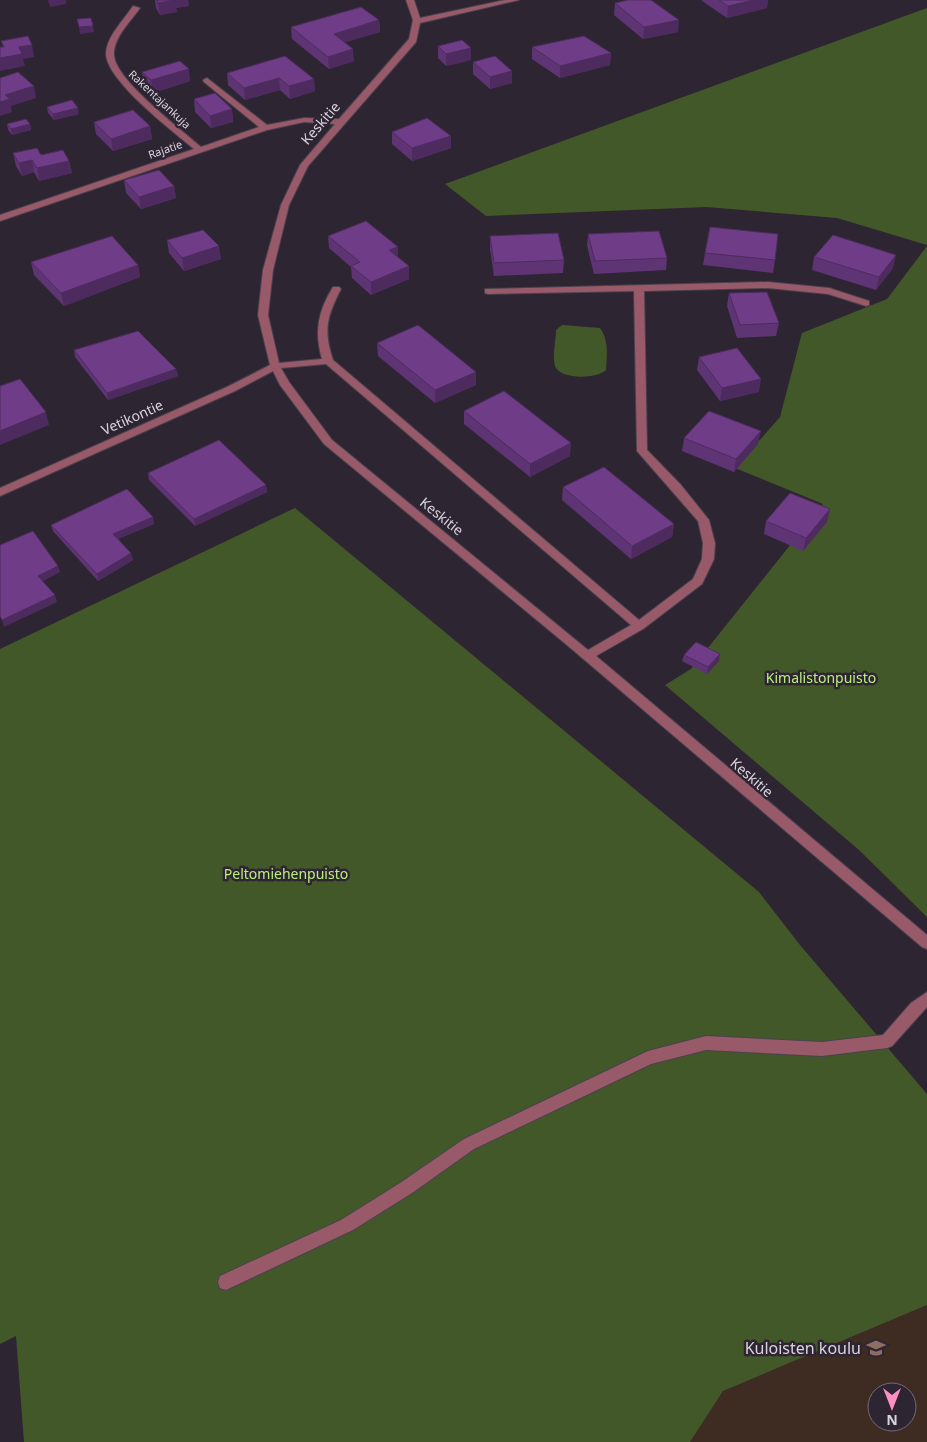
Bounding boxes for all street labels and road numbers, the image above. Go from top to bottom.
street label: Rakentajankuja [126,66,194,132]
street label: Keskitie [296,97,344,148]
street label: Rajatie [146,136,184,162]
street label: Vetikontie [98,395,166,439]
street label: Keskitie [416,493,468,539]
street label: Keskitie [727,753,778,801]

